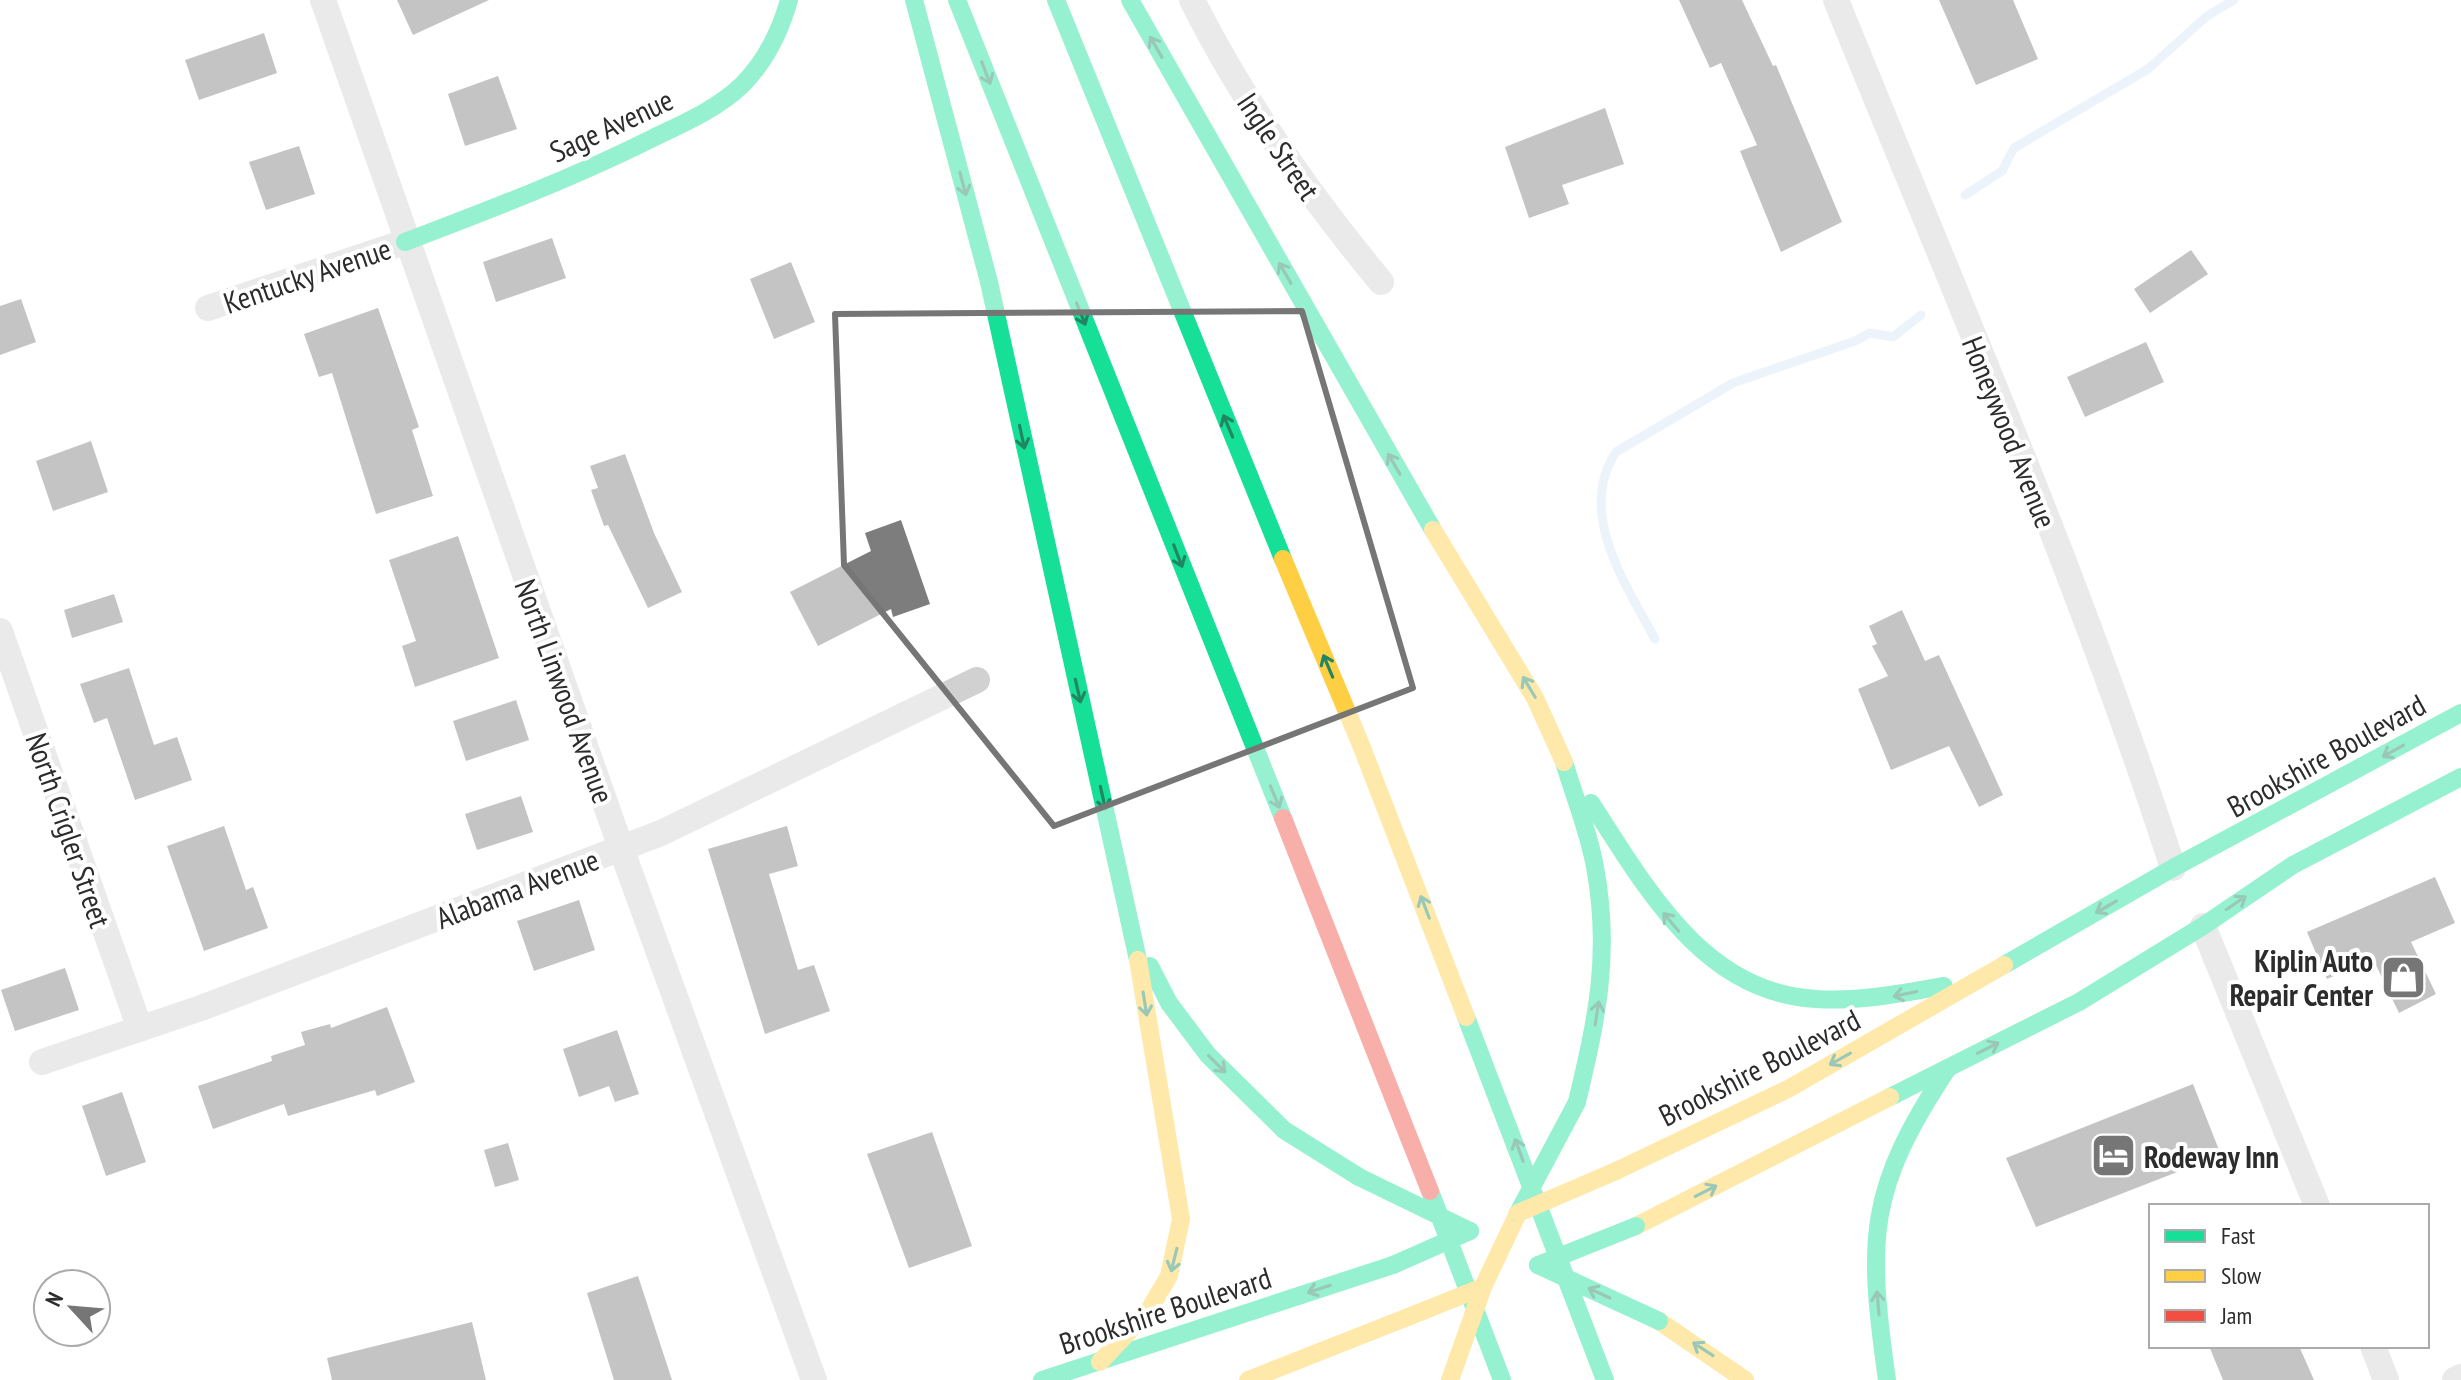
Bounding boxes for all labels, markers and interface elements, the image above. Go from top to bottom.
one-way arrow [1148,36,1163,60]
one-way arrow [980,60,994,85]
street label: Sage Avenue [543,80,679,170]
street label: Ingle Street [1229,85,1329,208]
one-way arrow [956,170,971,196]
street label: Kentucky Avenue [218,228,396,322]
one-way arrow [1277,262,1293,285]
one-way arrow [1075,302,1090,326]
street label: Honeywood Avenue [1954,330,2066,534]
one-way arrow [1219,414,1234,439]
one-way arrow [1015,424,1030,449]
one-way arrow [1386,453,1402,476]
one-way arrow [1172,543,1186,568]
street label: North Linwood Avenue [506,574,624,808]
one-way arrow [1320,654,1335,679]
one-way arrow [1520,676,1536,699]
one-way arrow [1071,677,1086,703]
street label: Brookshire Boulevard [2220,684,2432,826]
street label: North Crigler Street [18,728,121,933]
one-way arrow [2381,743,2405,759]
one-way arrow [1268,784,1283,809]
one-way arrow [1096,785,1111,811]
street label: Alabama Avenue [430,839,604,937]
one-way arrow [1417,895,1431,920]
one-way arrow [2225,895,2247,911]
one-way arrow [2094,900,2118,915]
one-way arrow [1662,912,1680,933]
place label: Kiplin Auto Repair Center [2230,941,2373,1014]
shop icon: Kiplin Auto Repair Center [2380,953,2428,1001]
one-way arrow [1892,988,1918,1003]
one-way arrow [1138,991,1153,1017]
street label: Brookshire Boulevard [1652,1000,1866,1134]
one-way arrow [1591,1001,1606,1026]
one-way arrow [1975,1040,1999,1055]
one-way arrow [1829,1052,1853,1067]
one-way arrow [1207,1054,1226,1073]
hotel icon: Rodeway Inn [2089,1132,2137,1180]
place label: Rodeway Inn [2144,1137,2279,1176]
one-way arrow [1510,1138,1525,1163]
one-way arrow [1694,1183,1718,1198]
legend [2149,1204,2429,1348]
text: Fast [2221,1220,2256,1251]
one-way arrow [1165,1247,1180,1273]
street label: Brookshire Boulevard [1054,1257,1276,1363]
text: Slow [2221,1260,2262,1291]
north arrow [32,1268,112,1348]
one-way arrow [1306,1283,1331,1298]
one-way arrow [1587,1285,1611,1300]
text: N [39,1288,69,1311]
one-way arrow [1871,1290,1886,1317]
text: Jam [2220,1300,2252,1331]
one-way arrow [1692,1341,1715,1357]

